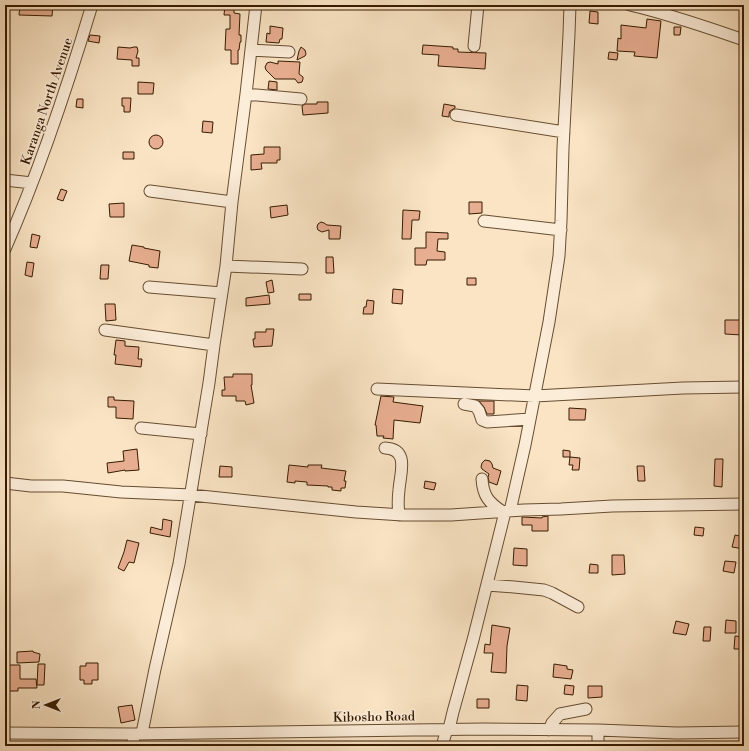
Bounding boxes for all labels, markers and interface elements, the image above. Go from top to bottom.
street label: Karanga North Avenue [18,35,76,167]
north arrow [26,685,66,725]
text: N [30,700,44,709]
street label: Kibosho Road [333,708,416,726]

